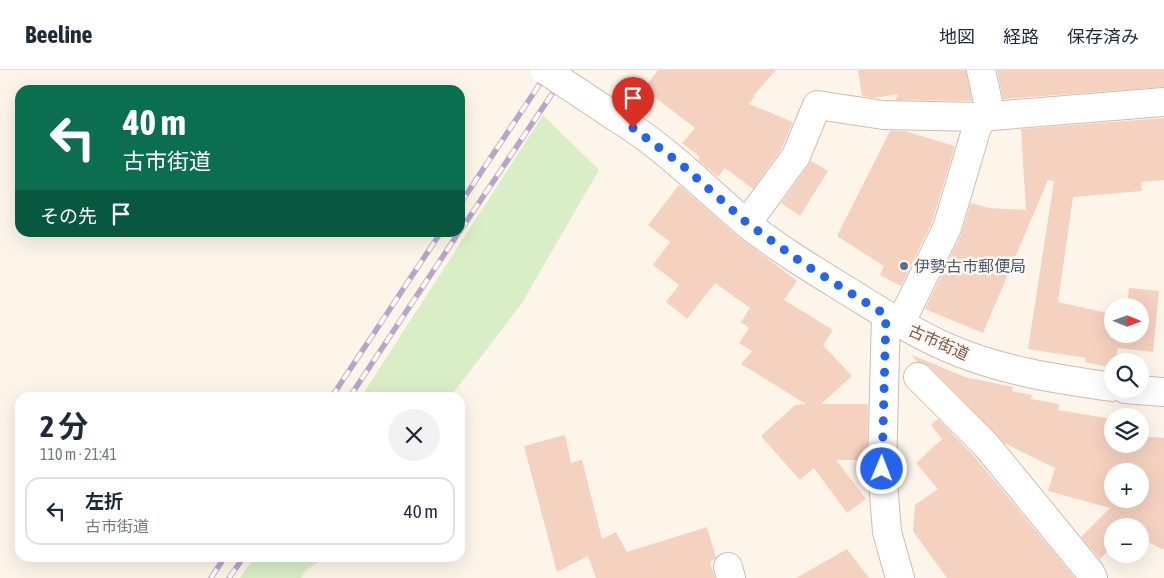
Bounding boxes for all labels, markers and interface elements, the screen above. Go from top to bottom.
text: Beeline [25,21,92,48]
text: 地図 [939,26,975,47]
text: 経路 [1003,26,1039,47]
text: 保存済み [1067,26,1139,47]
pin [612,77,654,128]
icon: arrive [619,84,647,112]
text: 40 m [123,102,186,142]
icon: left [40,105,105,170]
text: 古市街道 [123,148,211,174]
icon: arrive [107,200,135,228]
text: その先 [40,205,97,227]
place label: 伊勢古市郵便局 [914,257,1026,275]
marker: 伊勢古市郵便局 [898,260,910,272]
north arrow [1104,298,1149,342]
map controls [1104,298,1149,563]
street label: 古市街道 [906,321,972,363]
button: search [1104,353,1149,398]
button: layers [1104,408,1149,453]
text: 2 分 [40,409,88,443]
button: close [388,409,440,461]
position arrow [855,442,907,494]
text: 110 m · 21:41 [40,445,117,463]
button: + [1104,463,1149,508]
text: 左折 [85,490,123,512]
icon: left [42,497,70,525]
text: 40 m [404,500,438,522]
text: 古市街道 [85,517,149,535]
button: − [1104,518,1149,563]

